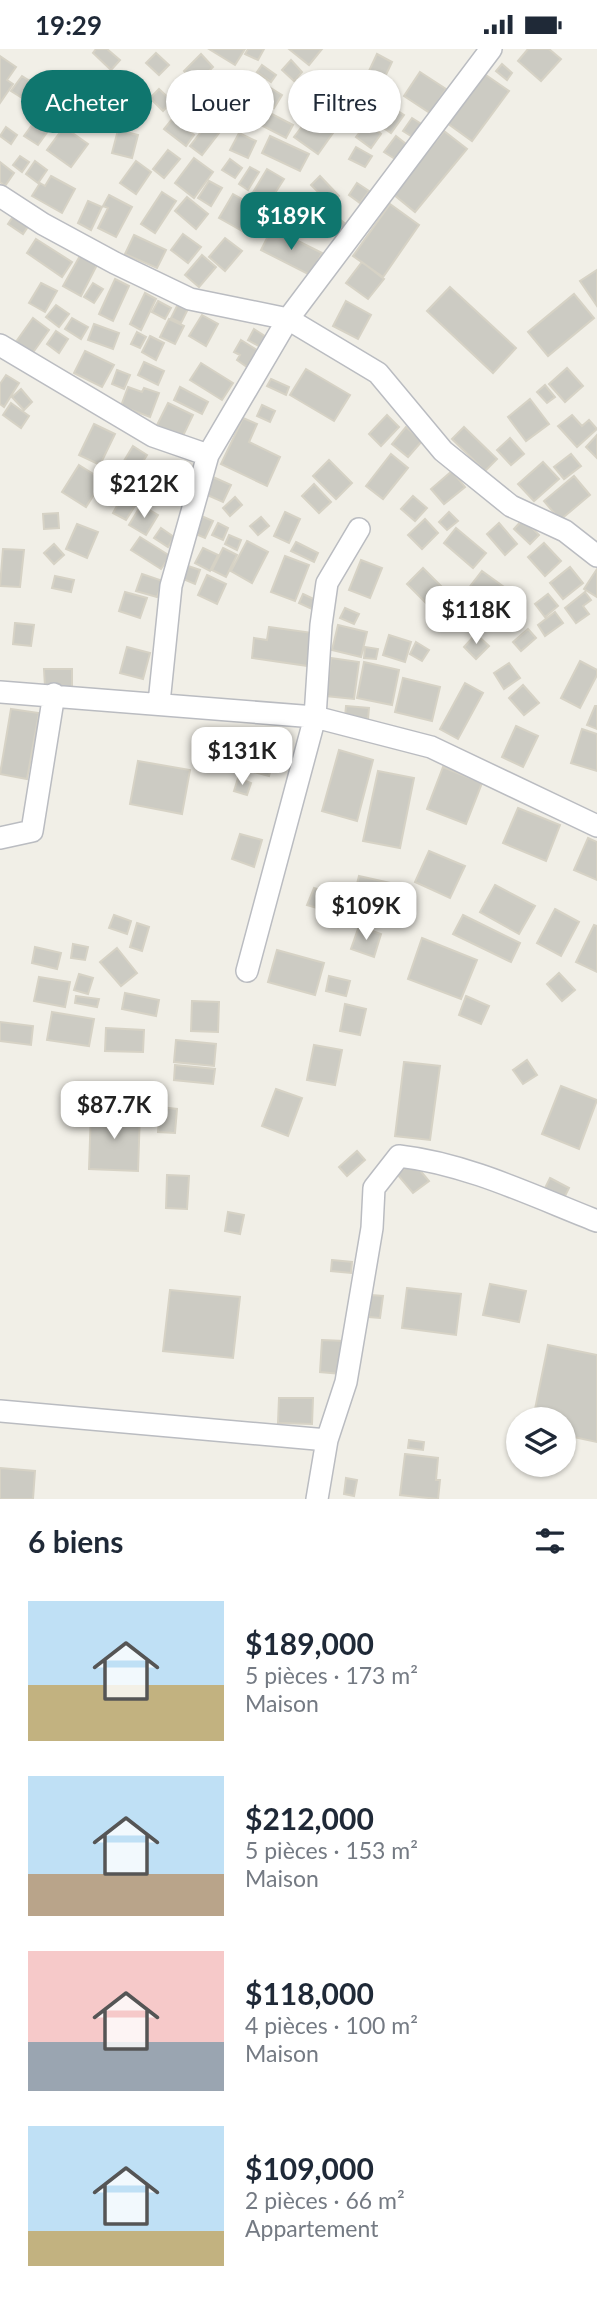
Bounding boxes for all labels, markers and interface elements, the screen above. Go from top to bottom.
text: 19:29 [35,9,102,41]
chip: Acheter [21,70,152,133]
chip: Louer [166,70,274,133]
chip: Filtres [288,70,401,133]
pin: $189K [242,193,340,252]
text: $189K [256,201,326,229]
pin: $212K [95,461,193,520]
text: $212K [109,469,179,497]
pin: $118K [427,587,525,646]
text: $118K [441,595,511,623]
pin: $131K [193,727,291,787]
text: $131K [207,736,277,764]
pin: $109K [317,883,415,942]
text: $109K [331,891,401,919]
pin: $87.7K [57,1081,171,1141]
text: $87.7K [77,1090,151,1118]
map controls [506,1407,576,1477]
button: layers [506,1407,576,1477]
icon: filters [531,1522,569,1560]
text: 6 biens [28,1523,123,1559]
text: $189,000 [245,1625,374,1661]
icon: home [84,1629,168,1713]
text: 5 pièces · 173 m² [245,1661,418,1689]
text: Maison [245,1689,319,1717]
text: $212,000 [245,1800,374,1836]
icon: home [84,1804,168,1888]
text: 5 pièces · 153 m² [245,1836,418,1864]
text: Maison [245,1864,319,1892]
text: $118,000 [245,1975,374,2011]
icon: home [84,1979,168,2063]
text: 4 pièces · 100 m² [245,2011,418,2039]
text: Maison [245,2039,319,2067]
text: $109,000 [245,2150,374,2186]
icon: home [84,2154,168,2238]
text: 2 pièces · 66 m² [245,2186,405,2214]
text: Appartement [245,2214,378,2242]

